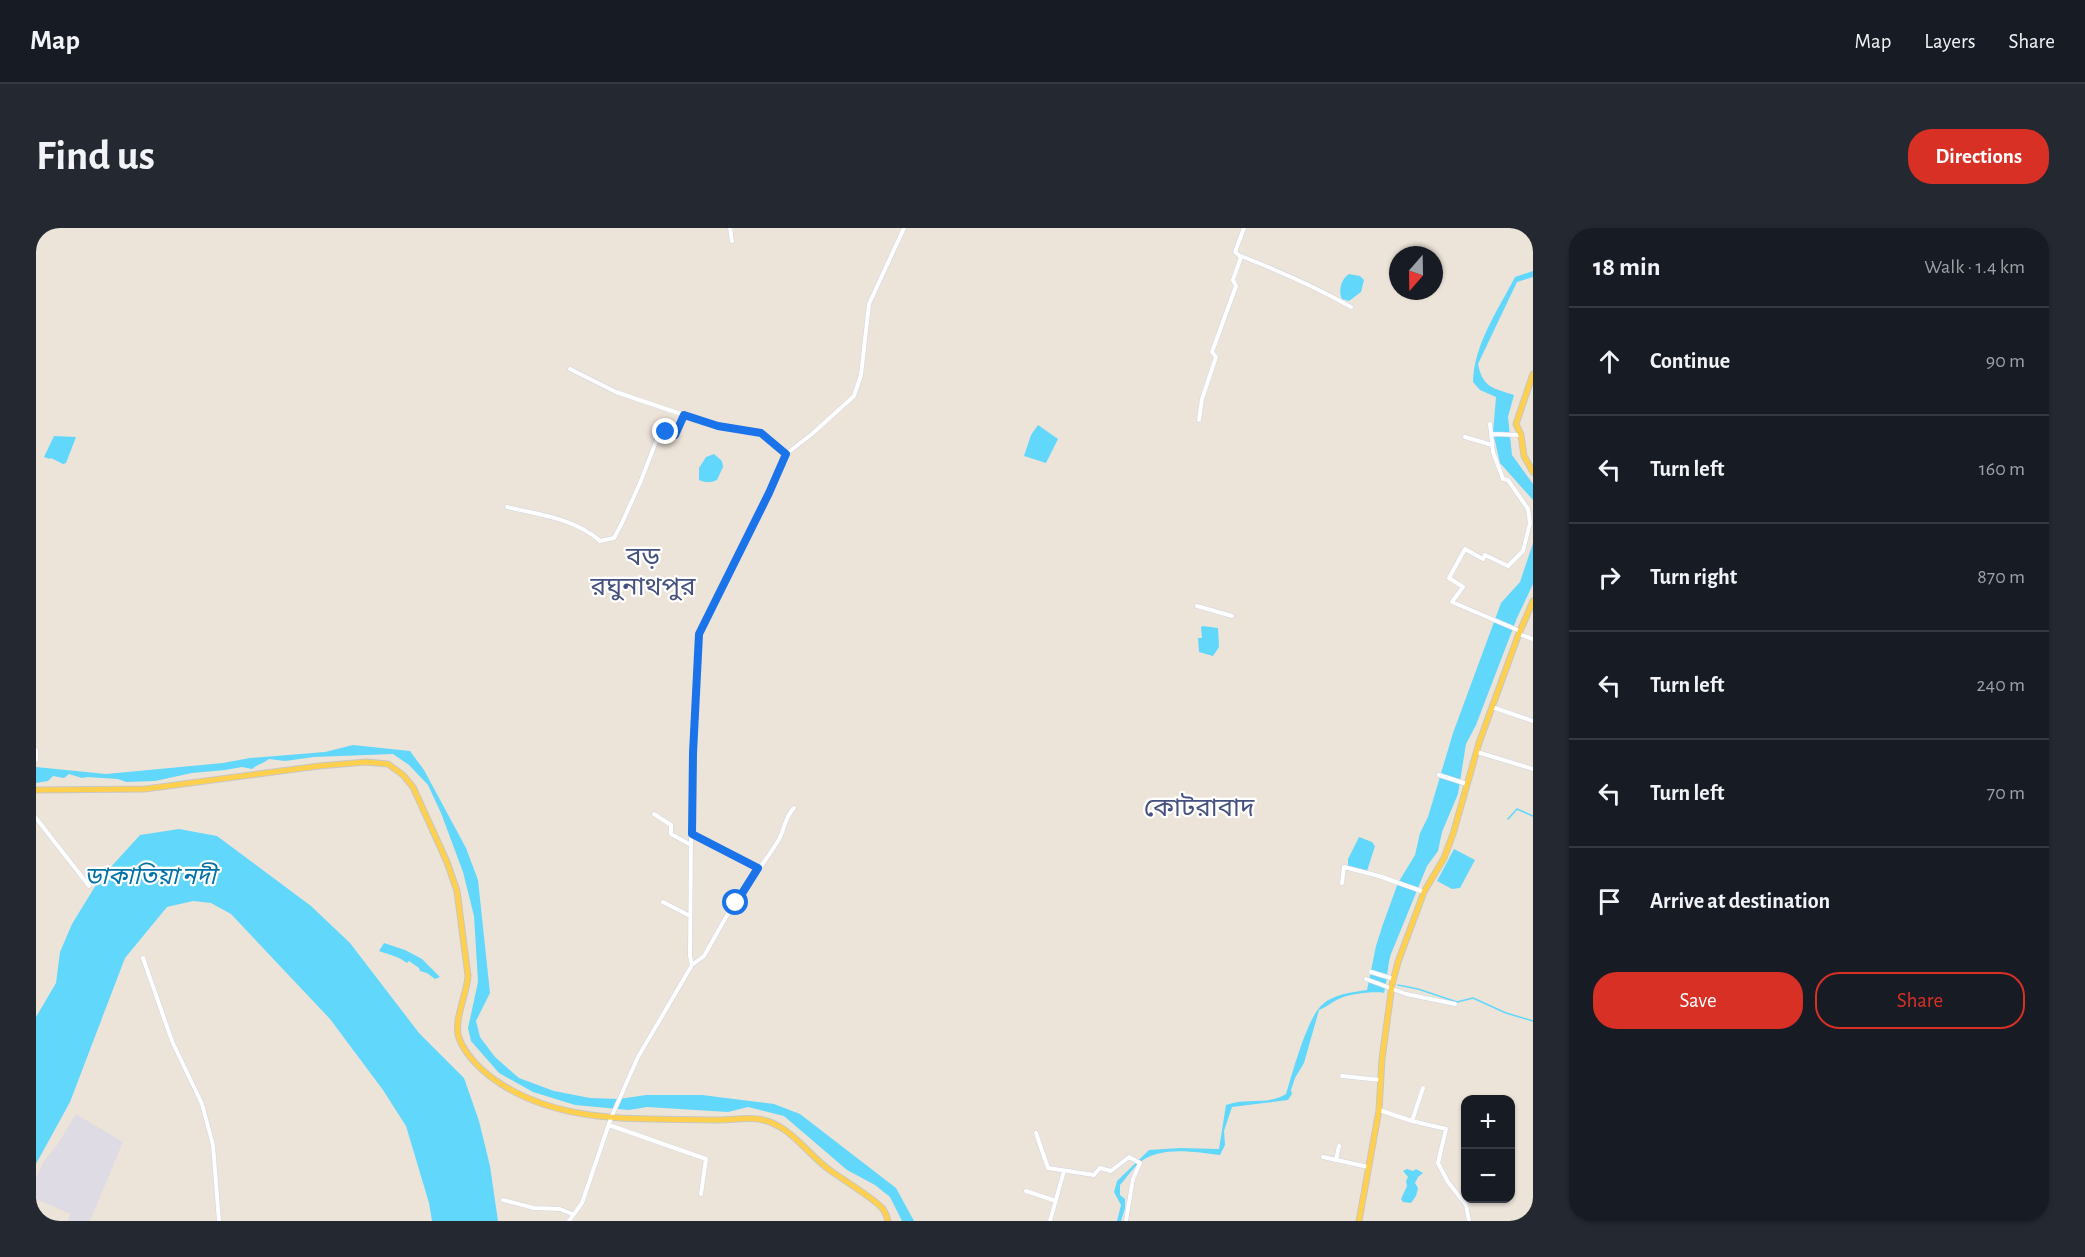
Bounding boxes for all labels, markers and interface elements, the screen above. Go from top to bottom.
text: Map [30,27,80,55]
text: Map [1855,31,1891,52]
text: Layers [1924,31,1975,52]
text: Share [2008,31,2055,52]
button: Directions [1908,129,2049,184]
text: Find us [36,135,155,177]
north arrow [1389,246,1443,300]
text: 18 min [1593,254,1661,280]
text: Walk · 1.4 km [1924,257,2025,277]
icon: ahead [1593,345,1626,378]
text: Continue [1650,350,1730,372]
text: 90 m [1986,351,2025,371]
route end [652,418,678,444]
icon: left [1593,453,1626,486]
text: Turn left [1650,458,1724,480]
text: 160 m [1979,459,2025,479]
district label: বড় রঘুনাথপুর [589,544,696,601]
icon: right [1593,561,1626,594]
text: Turn right [1650,566,1737,588]
text: 870 m [1977,567,2025,587]
icon: left [1593,669,1626,702]
text: Turn left [1650,674,1724,696]
text: 240 m [1976,675,2025,695]
icon: left [1593,777,1626,810]
text: Turn left [1650,782,1724,804]
text: 70 m [1987,783,2025,803]
district label: কোটরাবাদ [1144,793,1255,821]
water label: ডাকাতিয়া নদী [84,862,220,889]
icon: arrive [1593,885,1626,918]
route start [722,889,748,915]
text: Arrive at destination [1650,890,1830,912]
button: Save [1593,972,1803,1029]
button: Share [1815,972,2025,1029]
map controls [1461,1095,1515,1203]
button: + [1461,1095,1515,1149]
button: − [1461,1149,1515,1203]

